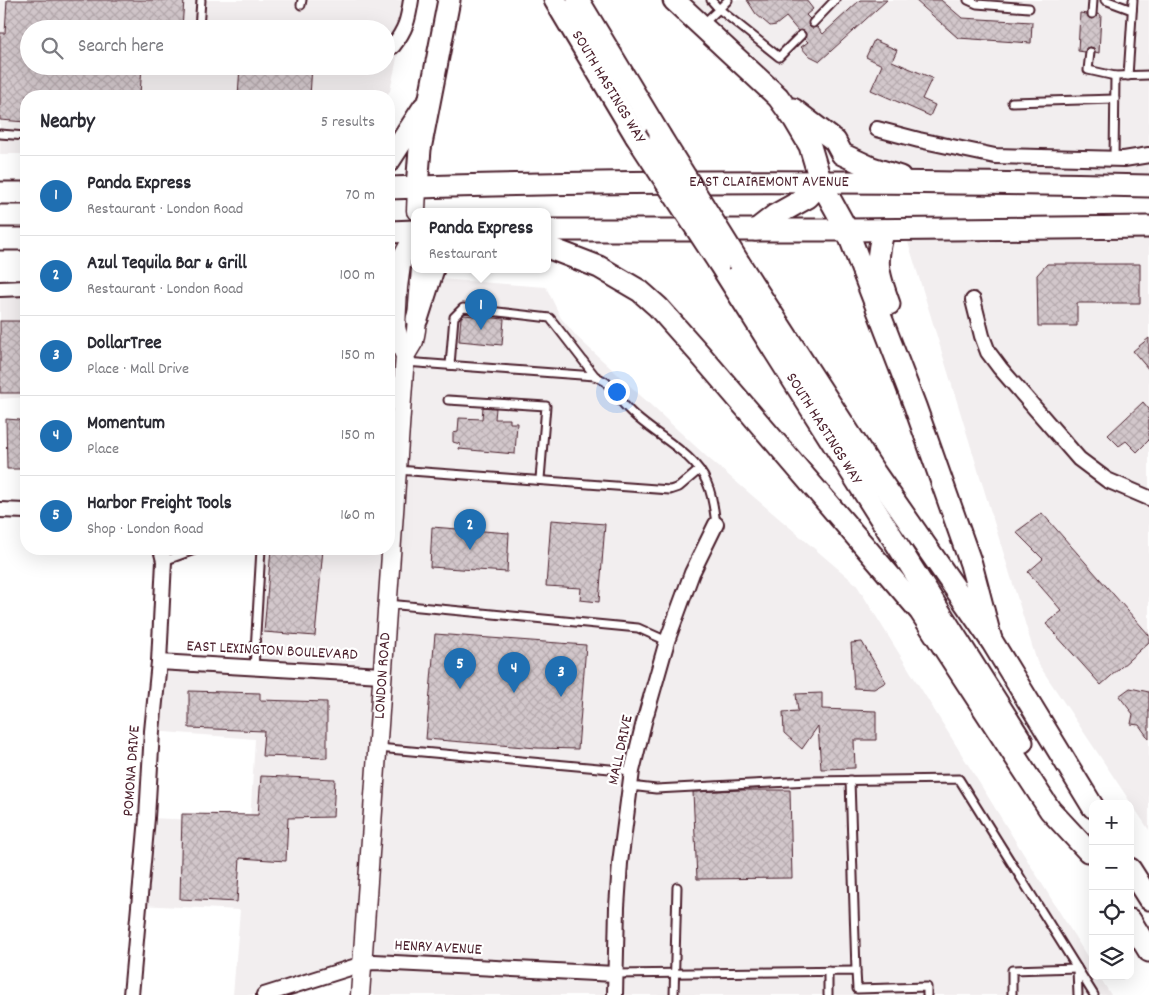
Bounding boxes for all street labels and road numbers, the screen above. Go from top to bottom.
street label: SOUTH HASTINGS WAY [565,26,651,149]
street label: EAST CLAIREMONT AVENUE [689,170,850,193]
street label: SOUTH HASTINGS WAY [780,368,868,490]
street label: LONDON ROAD [368,632,397,720]
street label: EAST LEXINGTON BOULEVARD [186,635,358,667]
street label: MALL DRIVE [602,712,640,787]
street label: POMONA DRIVE [117,724,147,817]
street label: HENRY AVENUE [394,934,483,962]

